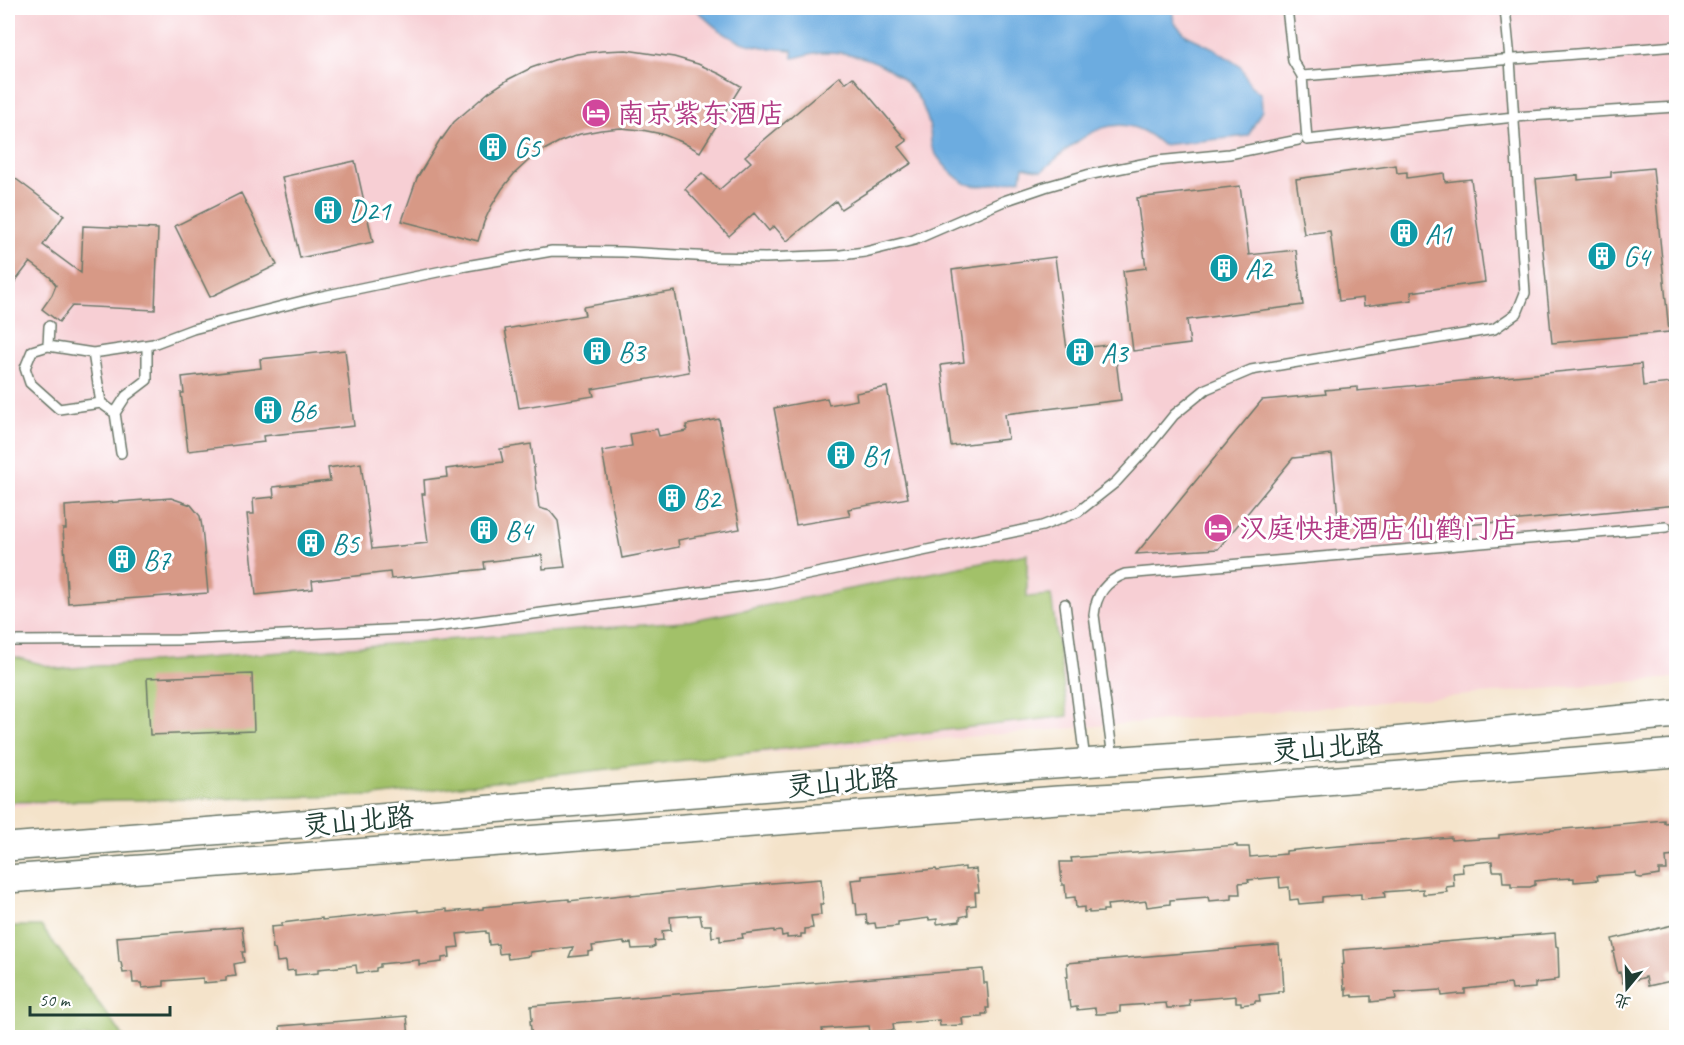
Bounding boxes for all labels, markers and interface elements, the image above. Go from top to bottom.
place label: 南京紫东酒店 [617,96,785,131]
hotel icon: 南京紫东酒店 [580,97,612,129]
place label: G5 [514,130,542,165]
building icon: G5 [477,131,509,163]
place label: D21 [349,193,392,228]
building icon: D21 [312,194,344,226]
place label: A1 [1425,216,1453,251]
building icon: A1 [1388,217,1420,249]
place label: G4 [1623,239,1652,274]
building icon: G4 [1586,240,1618,272]
place label: A2 [1245,251,1274,286]
building icon: A2 [1208,252,1240,284]
place label: B3 [618,334,648,369]
building icon: B3 [581,335,613,367]
place label: A3 [1101,335,1130,370]
building icon: A3 [1064,336,1096,368]
place label: B6 [289,393,318,428]
building icon: B6 [252,394,284,426]
place label: B1 [862,438,891,473]
building icon: B1 [825,439,857,471]
place label: B2 [693,481,723,516]
building icon: B2 [656,482,688,514]
place label: 汉庭快捷酒店仙鹤门店 [1239,511,1519,546]
hotel icon: 汉庭快捷酒店仙鹤门店 [1202,512,1234,544]
place label: B4 [505,513,535,548]
building icon: B4 [468,514,500,546]
place label: B5 [332,526,361,561]
building icon: B5 [295,527,327,559]
place label: B7 [143,542,172,577]
building icon: B7 [106,543,138,575]
street label: 灵山北路 [1270,725,1384,768]
street label: 灵山北路 [785,759,899,804]
street label: 灵山北路 [301,798,415,843]
north arrow [1597,958,1657,1018]
scale bar [30,979,170,1017]
text: 50 m [39,989,72,1011]
text: 北 [1612,989,1633,1013]

